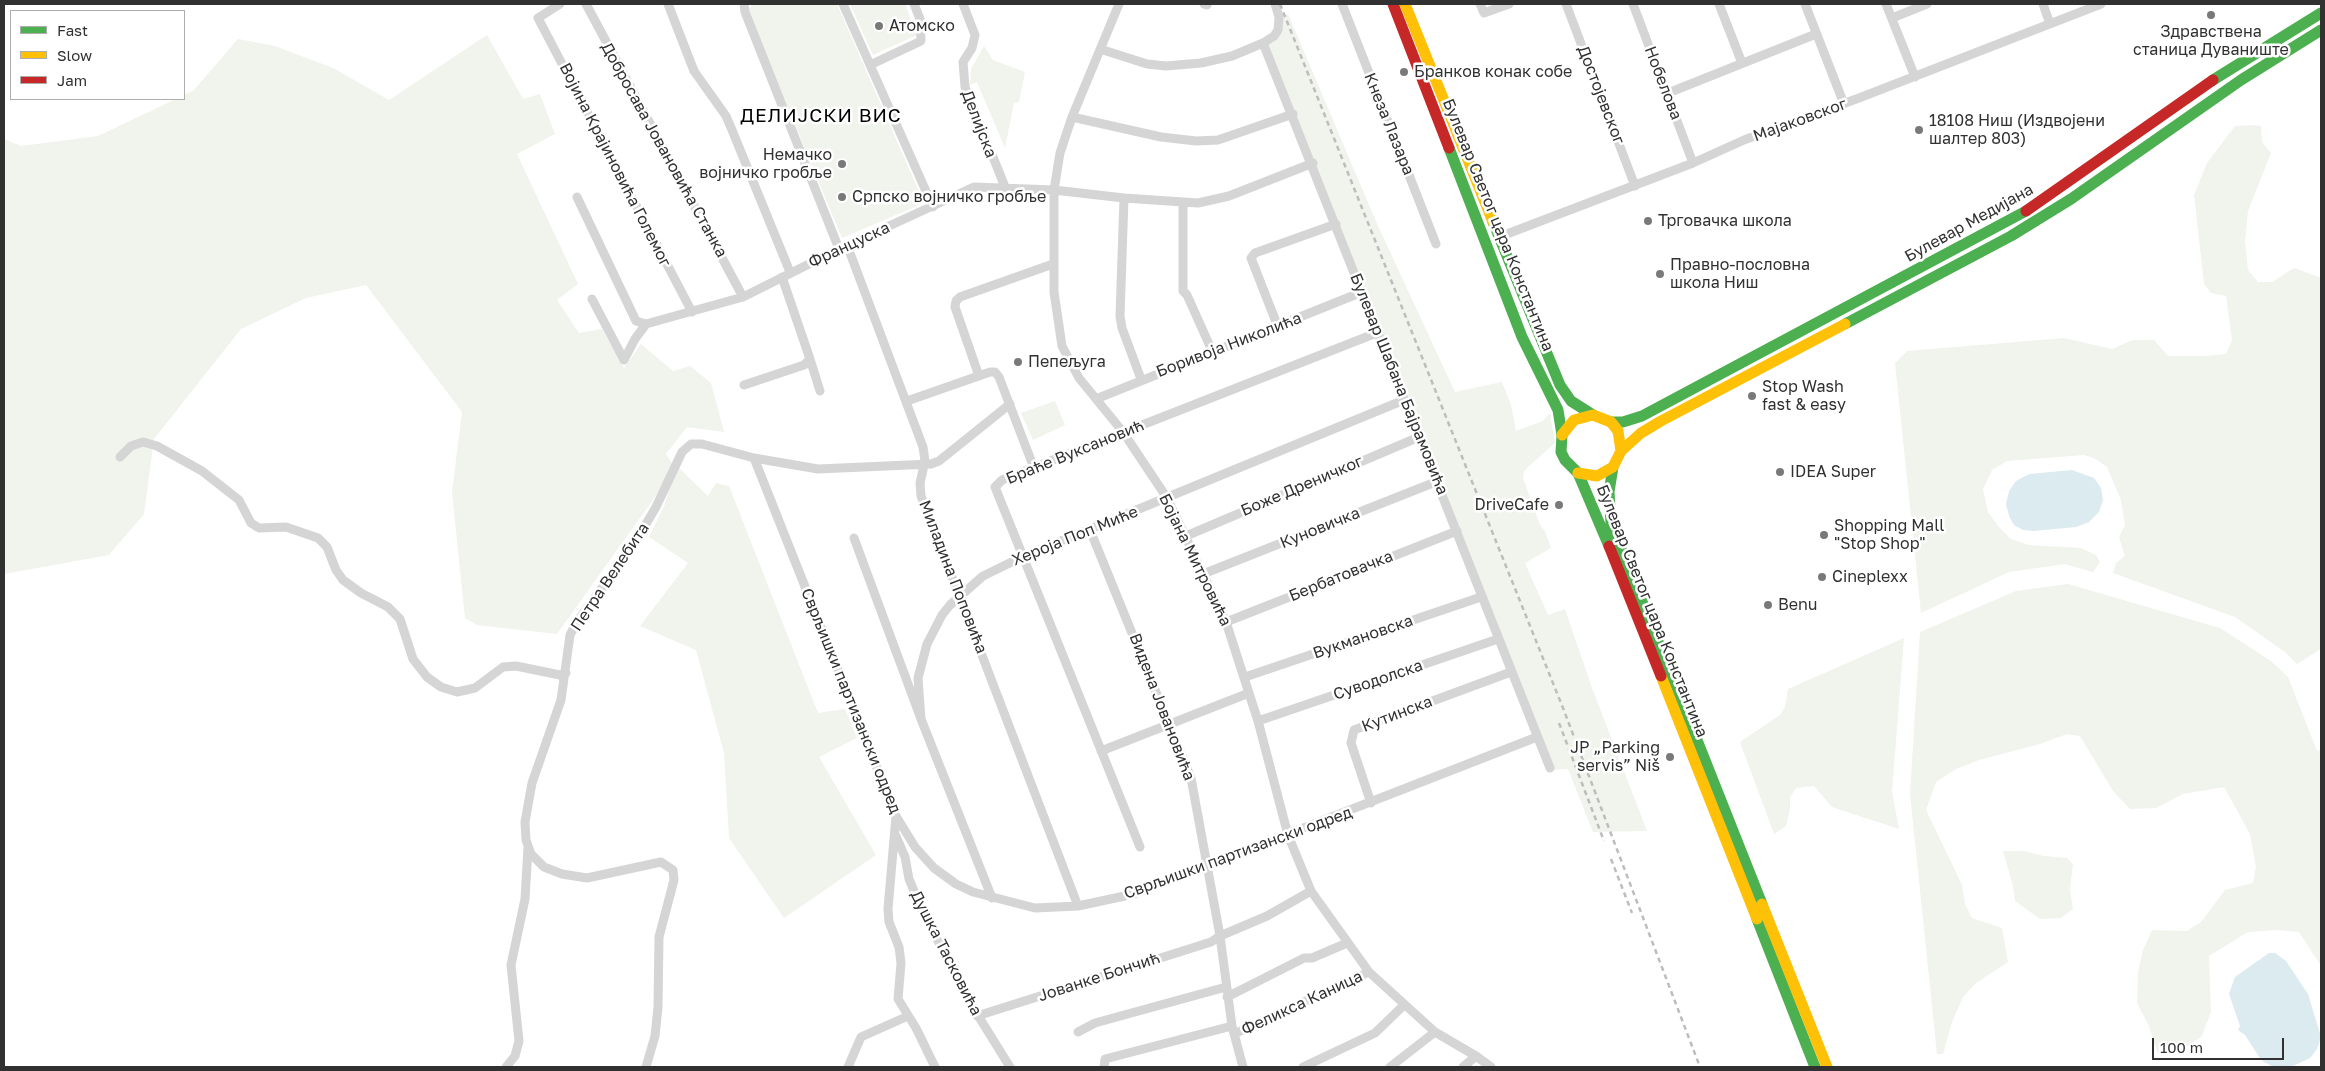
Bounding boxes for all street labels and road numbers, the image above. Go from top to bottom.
street label: Добросава Јовановића Станка [597,39,731,261]
street label: Достојевског [1573,43,1629,147]
street label: Нобелова [1640,43,1686,123]
street label: Војина Крајиновића Големог [555,60,675,270]
street label: Кнеза Лазара [1360,70,1418,178]
street label: Делијска [957,87,1001,161]
street label: Мајаковског [1751,94,1849,146]
street label: Булевар Светог цара Константина [1438,96,1558,354]
street label: Булевар Медијана [1901,180,2037,266]
street label: Француска [805,218,893,272]
street label: Булевар Шабана Бајрамовића [1346,271,1452,497]
street label: Боривоја Николића [1154,308,1304,382]
street label: Браће Вуксановић [1003,416,1147,488]
street label: Боже Дреничког [1238,452,1366,520]
street label: Булевар Светог цара Константина [1592,482,1712,740]
street label: Бојана Митровића [1155,491,1235,629]
street label: Миладина Поповића [915,498,991,656]
street label: Хероја Поп Миће [1009,502,1141,570]
street label: Куновичка [1277,503,1363,553]
street label: Петра Велебита [567,519,653,635]
street label: Бербатовачка [1286,546,1396,606]
street label: Сврљишки партизански одред [797,586,905,816]
street label: Вукмановска [1310,611,1416,663]
street label: Видена Јовановића [1125,631,1199,783]
street label: Суводолска [1331,656,1425,704]
street label: Кутинска [1359,692,1435,736]
street label: Сврљишки партизански одред [1121,803,1355,903]
street label: Душка Тасковића [906,887,986,1019]
street label: Јованке Бончић [1036,948,1162,1006]
street label: Феликса Каница [1238,967,1366,1039]

